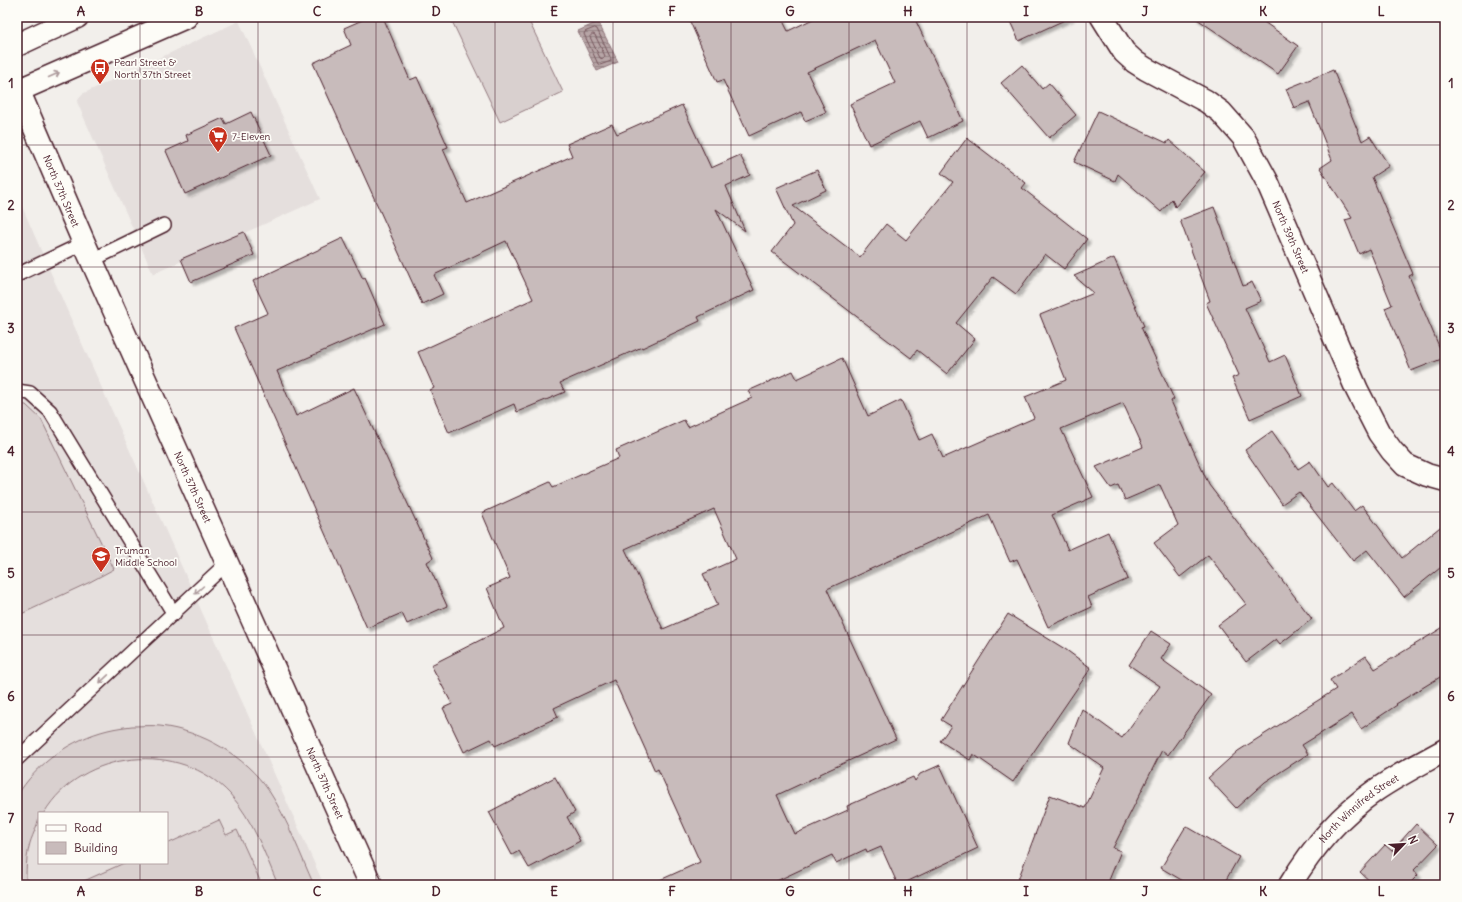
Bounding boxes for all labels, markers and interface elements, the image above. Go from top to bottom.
text: A [77,3,86,20]
text: B [195,3,204,20]
text: C [313,3,322,20]
text: D [431,3,441,20]
text: E [550,3,558,20]
text: F [668,3,676,20]
text: G [785,3,795,20]
text: H [903,3,913,20]
text: I [1023,3,1029,20]
text: J [1142,3,1149,20]
text: K [1259,3,1268,20]
text: L [1377,3,1385,20]
place label: Pearl Street & North 37th Street [114,56,191,81]
bus stop icon: Pearl Street & North 37th Street [89,57,111,85]
one-way arrow [48,70,60,78]
text: 1 [8,75,14,92]
text: 1 [1448,75,1454,92]
supermarket icon: 7-Eleven [207,125,229,153]
place label: 7-Eleven [232,130,271,143]
street label: North 37th Street [40,153,83,230]
text: 2 [7,197,15,214]
text: 2 [1447,197,1455,214]
street label: North 39th Street [1269,199,1312,276]
text: 3 [7,320,15,337]
text: 3 [1447,320,1455,337]
text: 4 [7,443,15,460]
text: 4 [1447,443,1455,460]
street label: North 37th Street [171,449,214,526]
place label: Truman Middle School [115,544,177,569]
school or university icon: Truman Middle School [90,545,112,573]
text: 5 [7,565,15,582]
text: 5 [1447,565,1455,582]
one-way arrow [194,585,204,595]
one-way arrow [99,674,109,683]
text: 6 [7,688,15,705]
text: 6 [1447,688,1455,705]
street label: North 37th Street [303,745,347,821]
street label: North Winnifred Street [1316,771,1401,846]
text: 7 [8,810,15,827]
text: 7 [1448,810,1455,827]
legend [38,812,168,864]
text: Road [74,820,102,835]
north arrow [1384,824,1424,864]
text: N [1405,833,1421,846]
text: Building [74,840,118,855]
text: A [77,883,86,900]
text: B [195,883,204,900]
text: C [313,883,322,900]
text: D [431,883,441,900]
text: E [550,883,558,900]
text: F [668,883,676,900]
text: G [785,883,795,900]
text: H [903,883,913,900]
text: I [1023,883,1029,900]
text: J [1142,883,1149,900]
text: K [1259,883,1268,900]
text: L [1377,883,1385,900]

